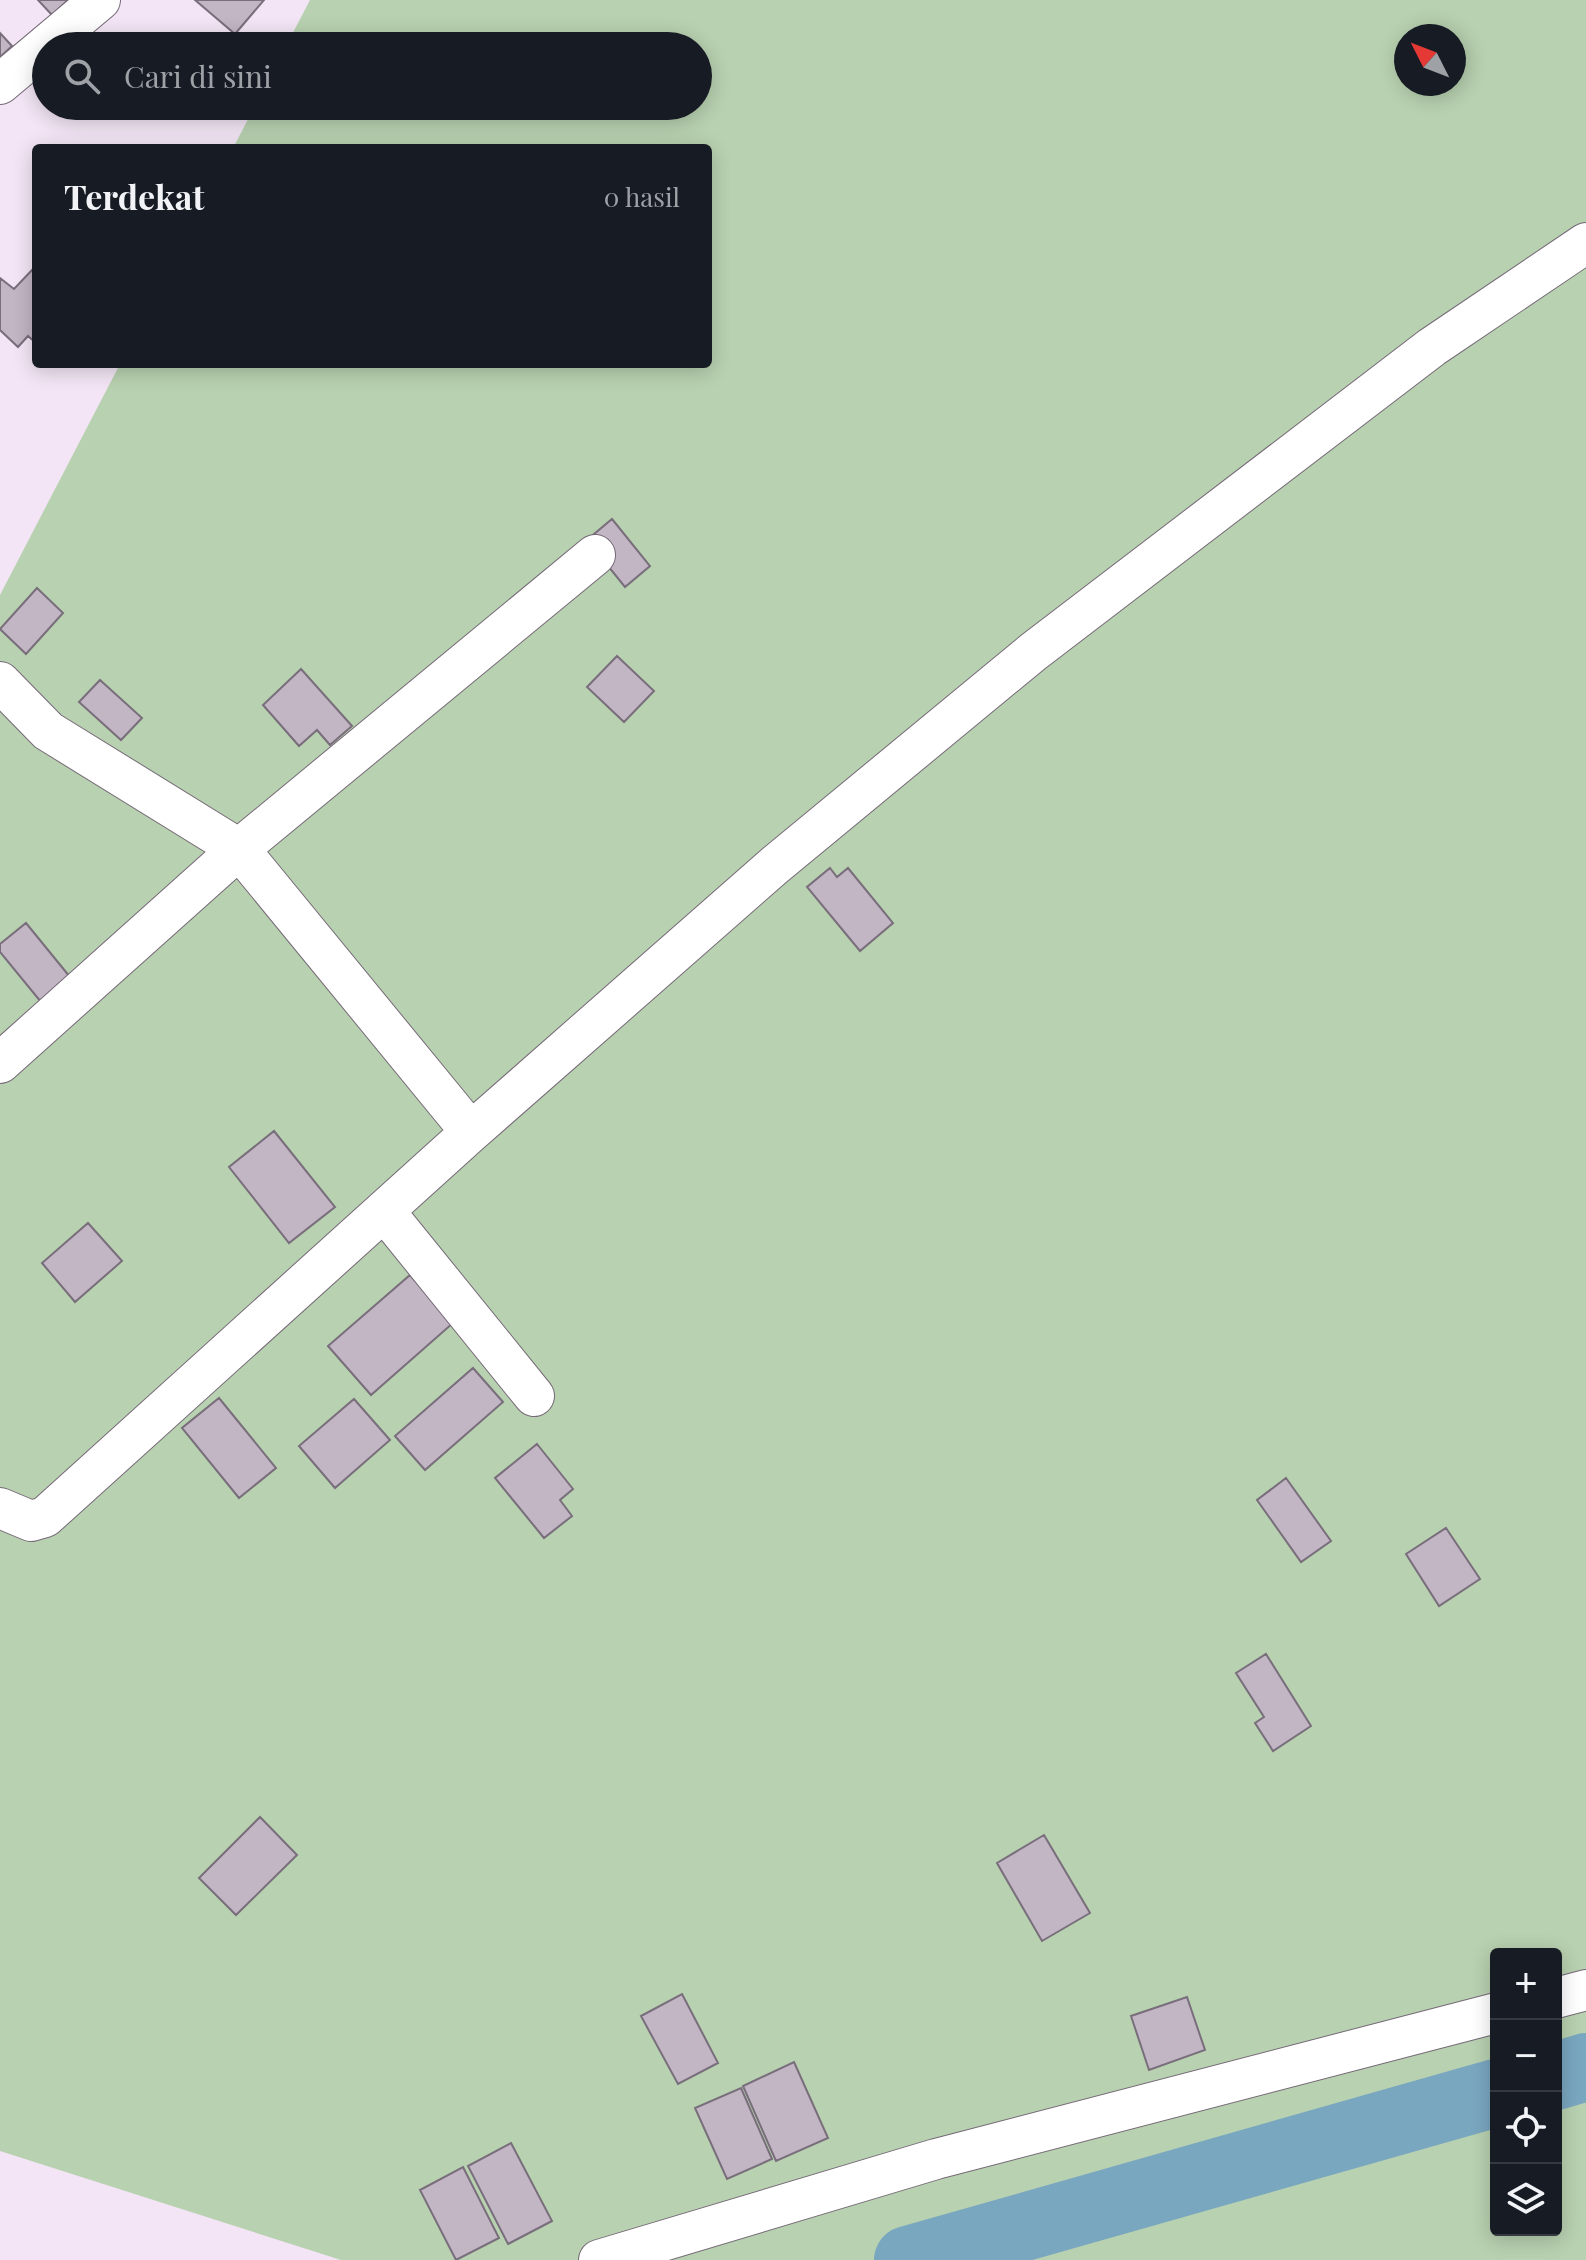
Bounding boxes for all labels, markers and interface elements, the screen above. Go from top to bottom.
north arrow [1394,24,1466,96]
search box [32,32,712,120]
icon: search [60,54,104,98]
text: Cari di sini [124,56,272,96]
text: Terdekat [64,173,204,219]
text: 0 hasil [604,179,680,214]
map controls [1490,1948,1562,2236]
button: + [1490,1948,1562,2020]
button: − [1490,2020,1562,2092]
button: locate [1490,2092,1562,2164]
button: layers [1490,2164,1562,2236]

